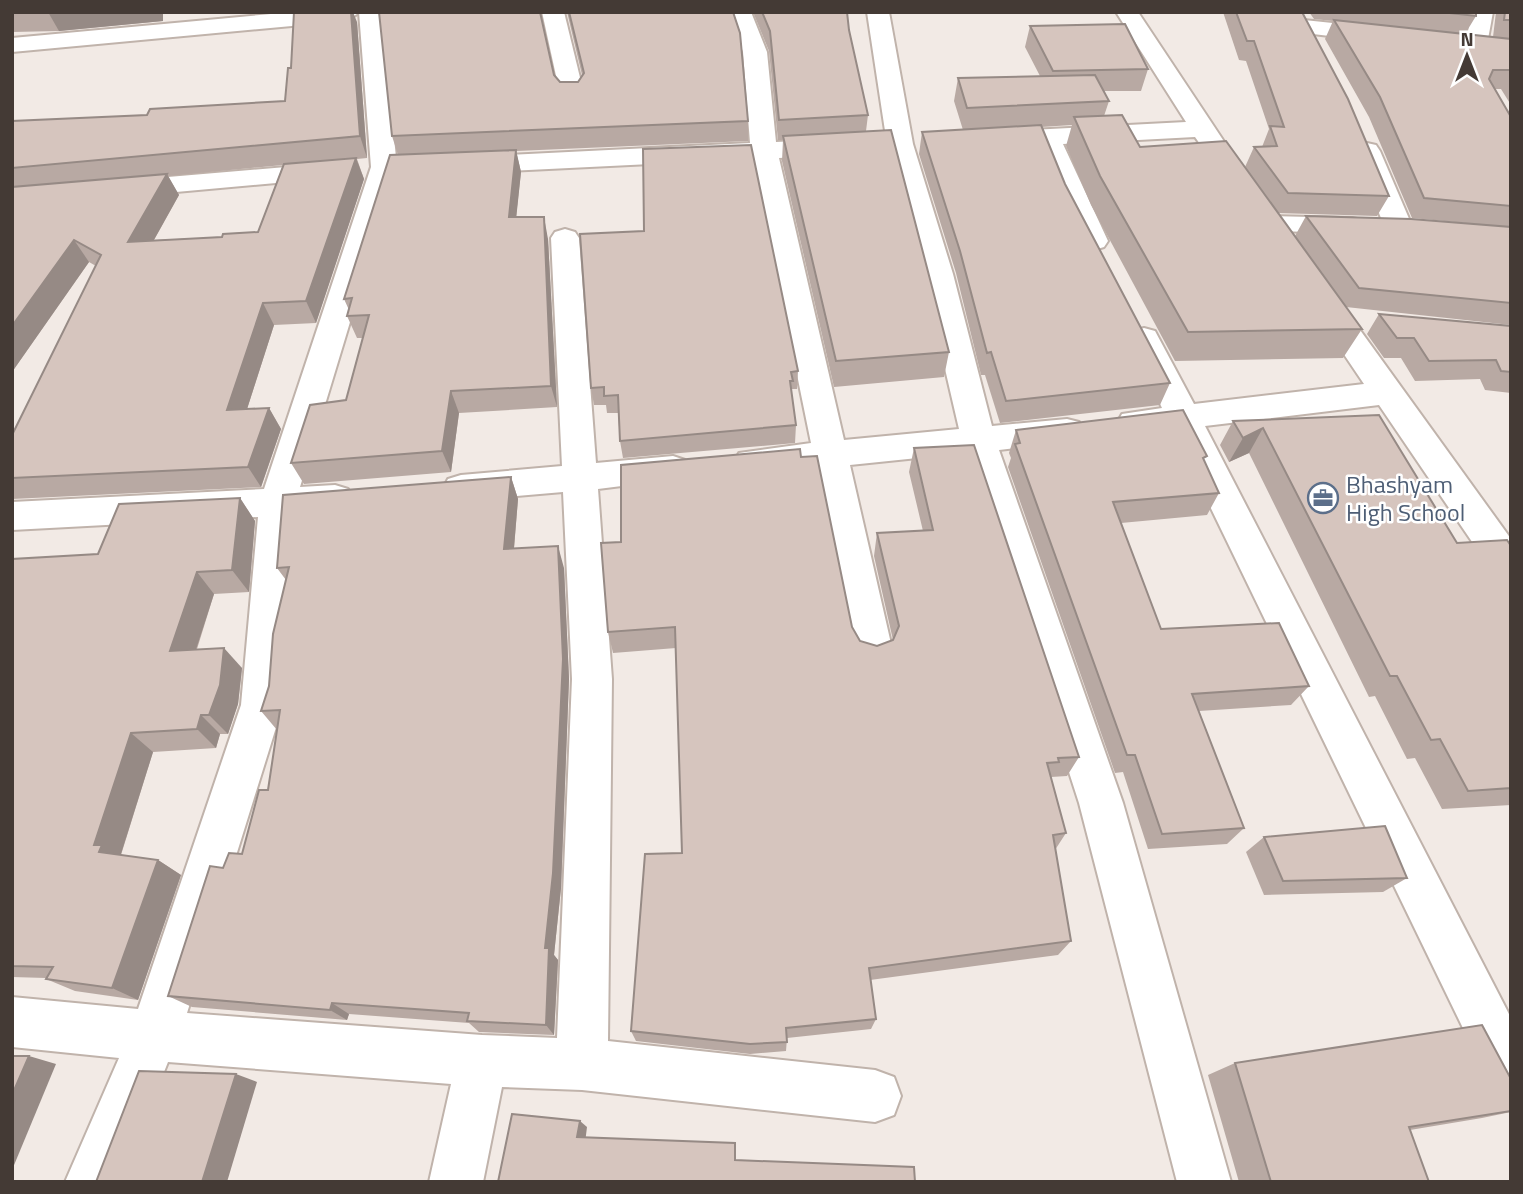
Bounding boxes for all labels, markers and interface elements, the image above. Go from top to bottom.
north arrow [1432,21,1502,91]
text: N [1460,24,1474,53]
place label: Bhashyam High School [1346,466,1465,530]
office icon: Bhashyam High School [1306,481,1340,515]

